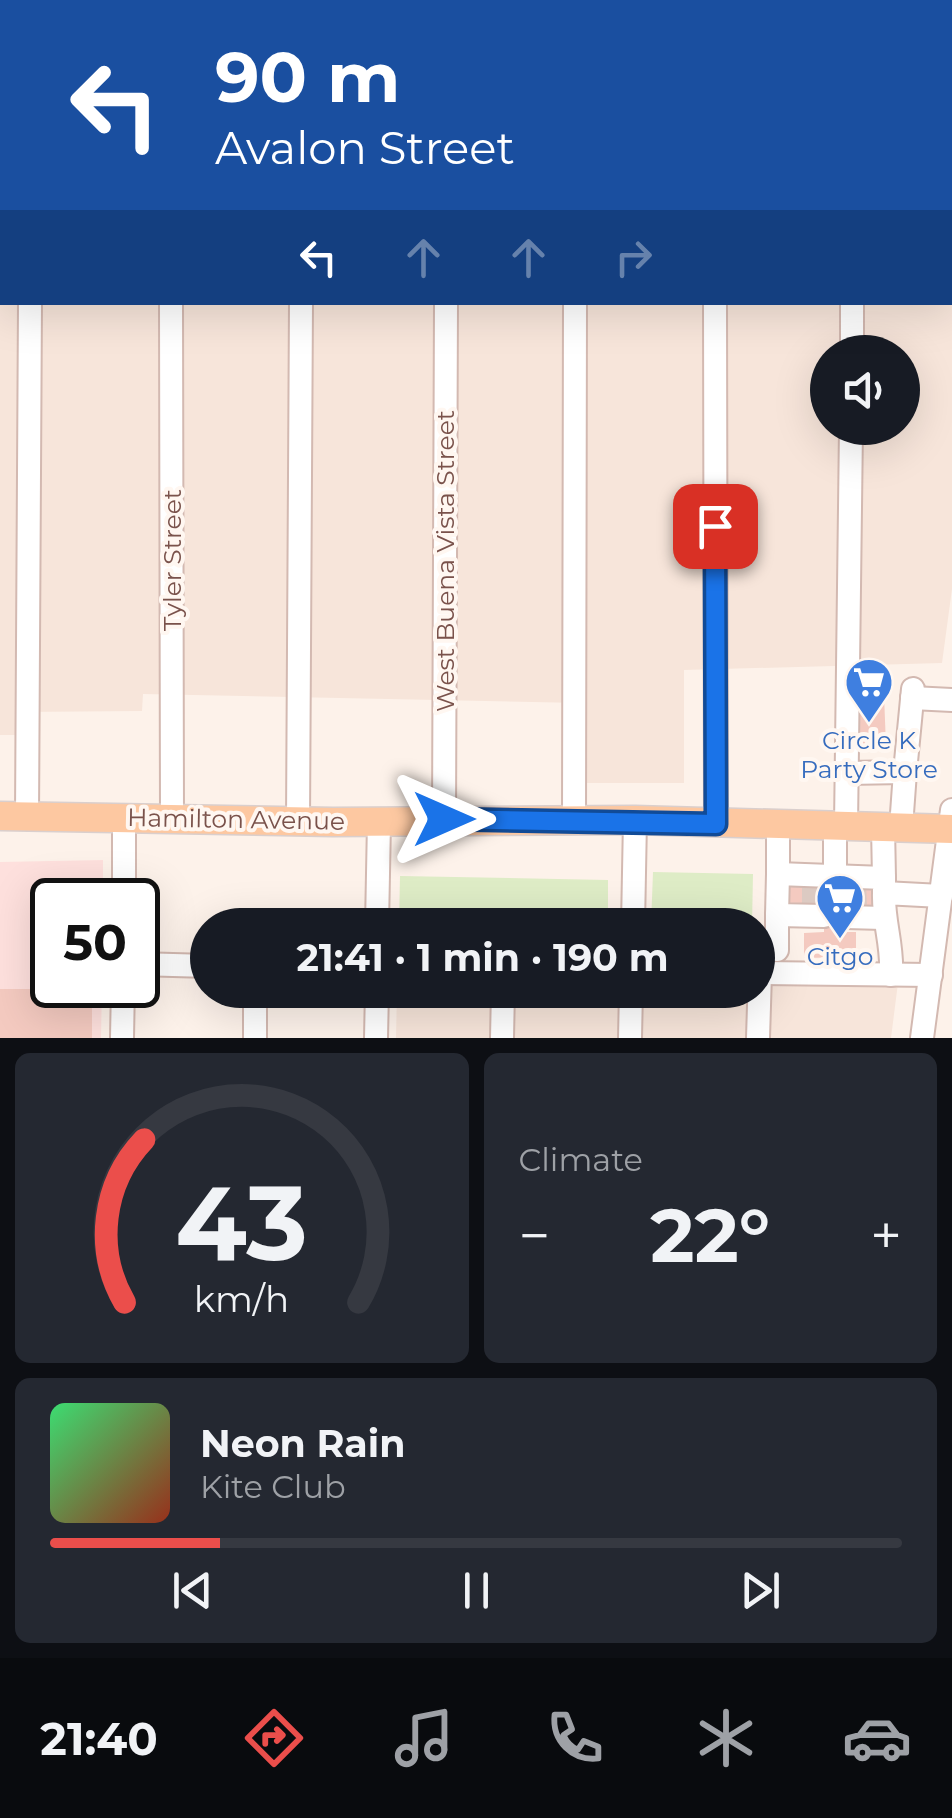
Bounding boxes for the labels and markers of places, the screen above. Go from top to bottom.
pin [673,484,758,569]
supermarket icon: Circle K Party Store [843,656,895,724]
place label: Circle K Party Store [800,725,938,784]
supermarket icon: Citgo [814,872,866,940]
place label: Citgo [807,941,873,971]

